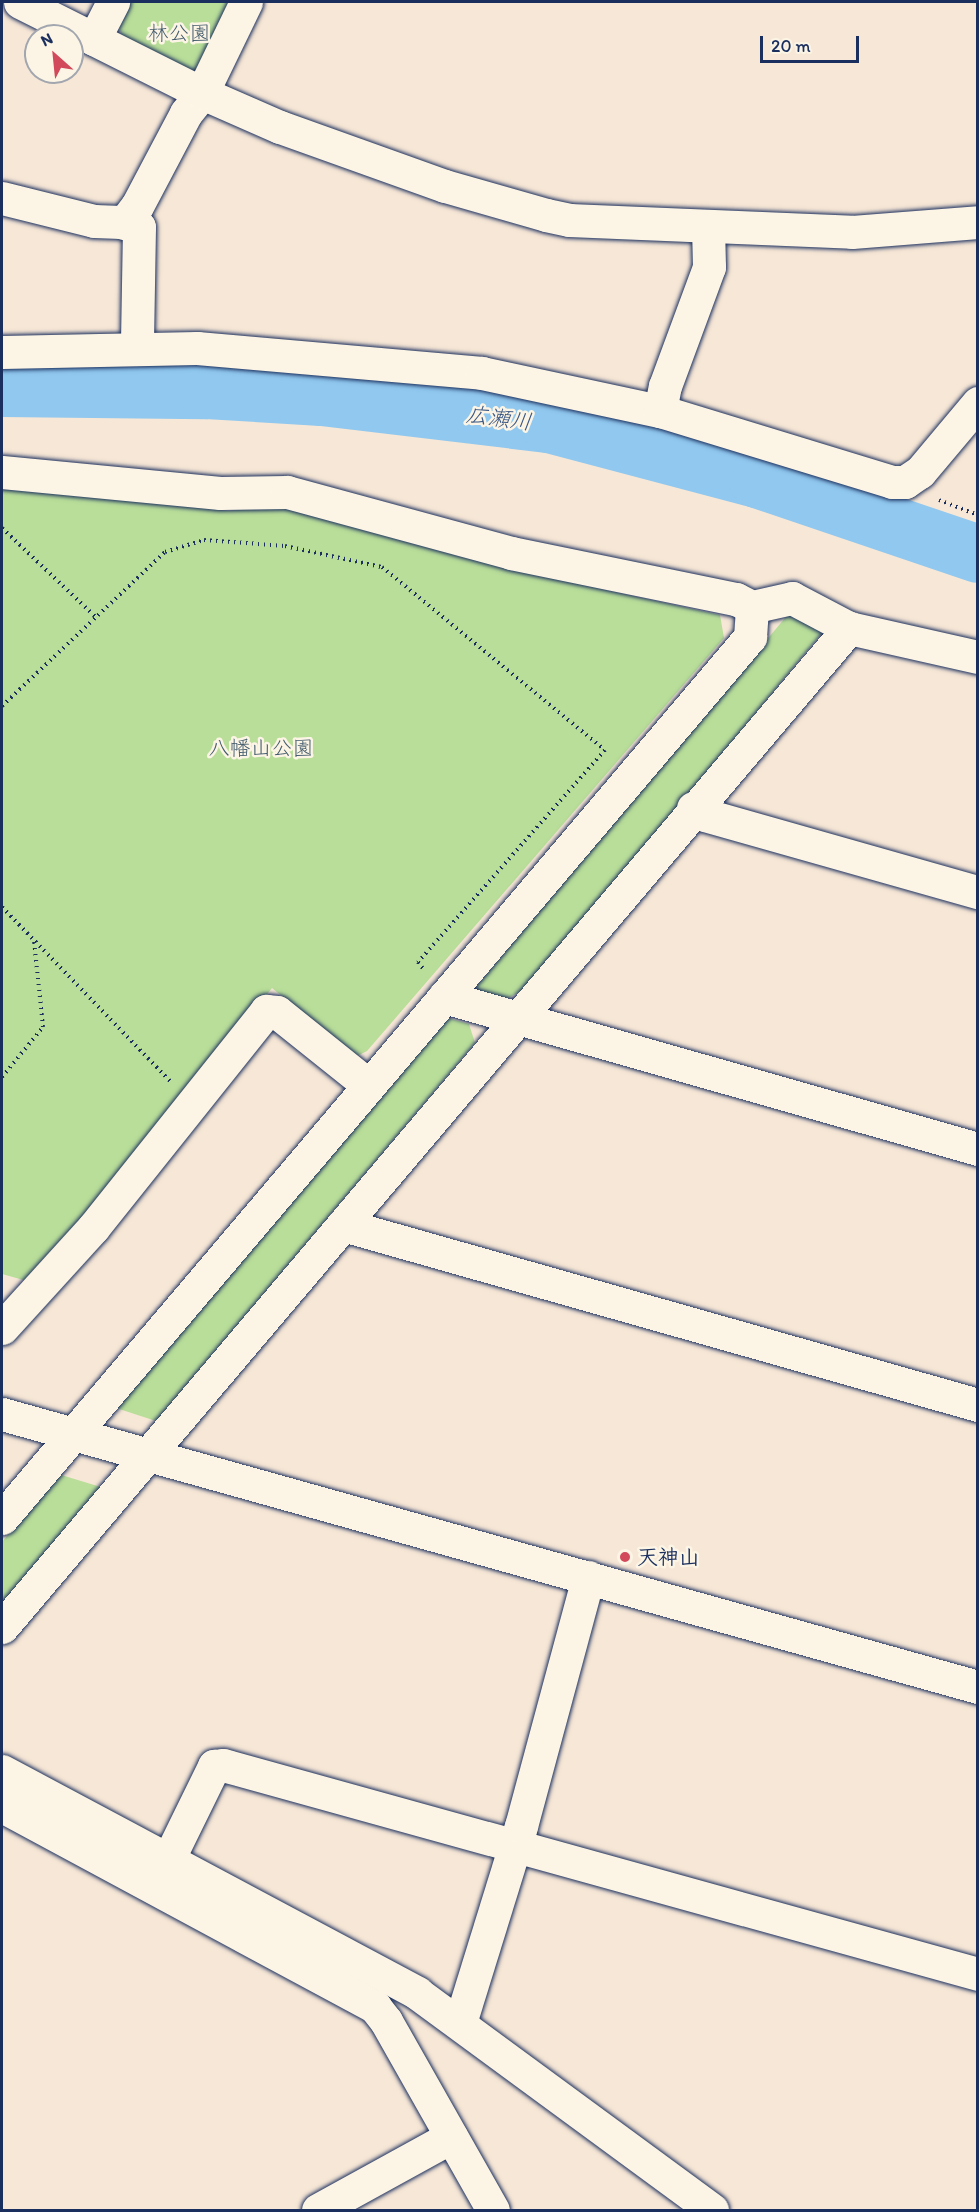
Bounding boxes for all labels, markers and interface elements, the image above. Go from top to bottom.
park label: 林公園 [148,20,210,46]
north arrow [24,24,84,84]
scale bar [763,24,862,62]
text: N [37,28,56,50]
text: 20 m [771,35,811,57]
water label: 広瀬川 [465,401,533,435]
park label: 八幡山公園 [209,735,313,761]
place label: 天神山 [637,1544,700,1570]
marker: 天神山 [618,1550,632,1564]

